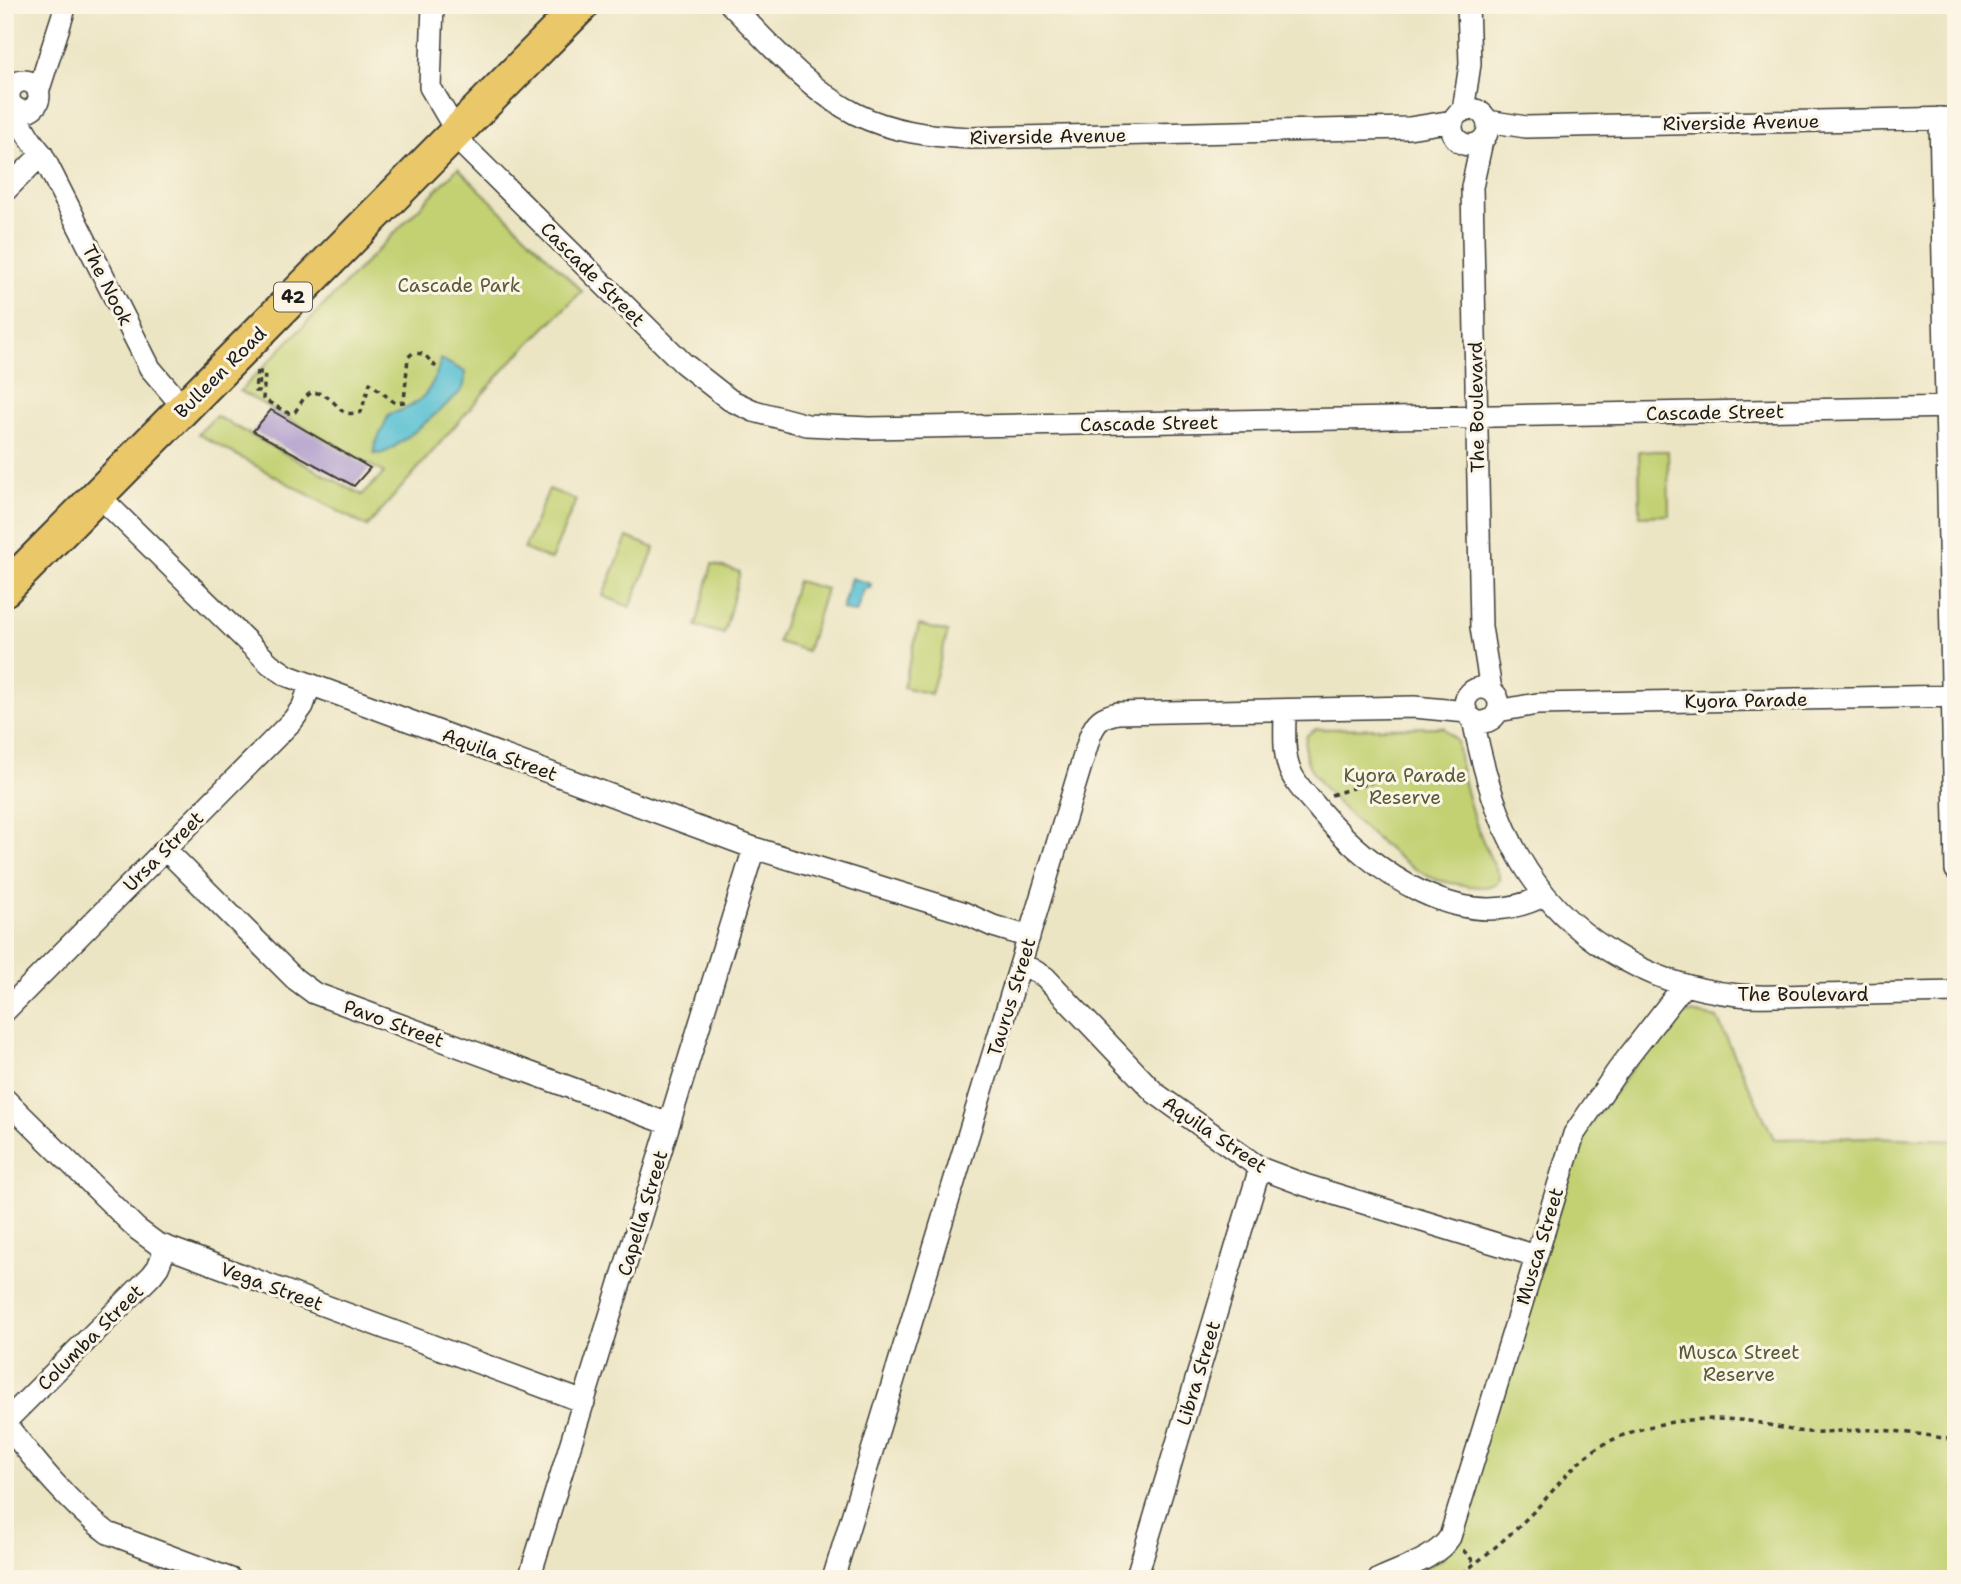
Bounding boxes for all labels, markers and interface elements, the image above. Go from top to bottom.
street label: Riverside Avenue [1662,109,1820,136]
street label: Riverside Avenue [969,123,1127,150]
street label: Cascade Street [535,217,650,332]
street label: The Nook [76,240,139,330]
park label: Cascade Park [397,273,521,298]
road number: 42 [274,282,312,312]
street label: Bulleen Road [169,321,272,424]
street label: The Boulevard [1463,341,1490,473]
street label: Cascade Street [1646,399,1784,426]
street label: Cascade Street [1080,410,1218,437]
street label: Kyora Parade [1684,687,1808,714]
street label: Aquila Street [439,722,561,787]
park label: Kyora Parade Reserve [1343,763,1467,810]
street label: Ursa Street [118,806,209,897]
street label: Taurus Street [982,935,1041,1060]
street label: The Boulevard [1737,982,1869,1007]
street label: Pavo Street [340,994,447,1053]
street label: Aquila Street [1158,1090,1272,1179]
street label: Capella Street [612,1147,673,1279]
street label: Musca Street [1510,1185,1569,1308]
street label: Vega Street [217,1256,327,1317]
street label: Columba Street [32,1279,149,1396]
street label: Libra Street [1171,1318,1226,1428]
park label: Musca Street Reserve [1678,1340,1800,1387]

